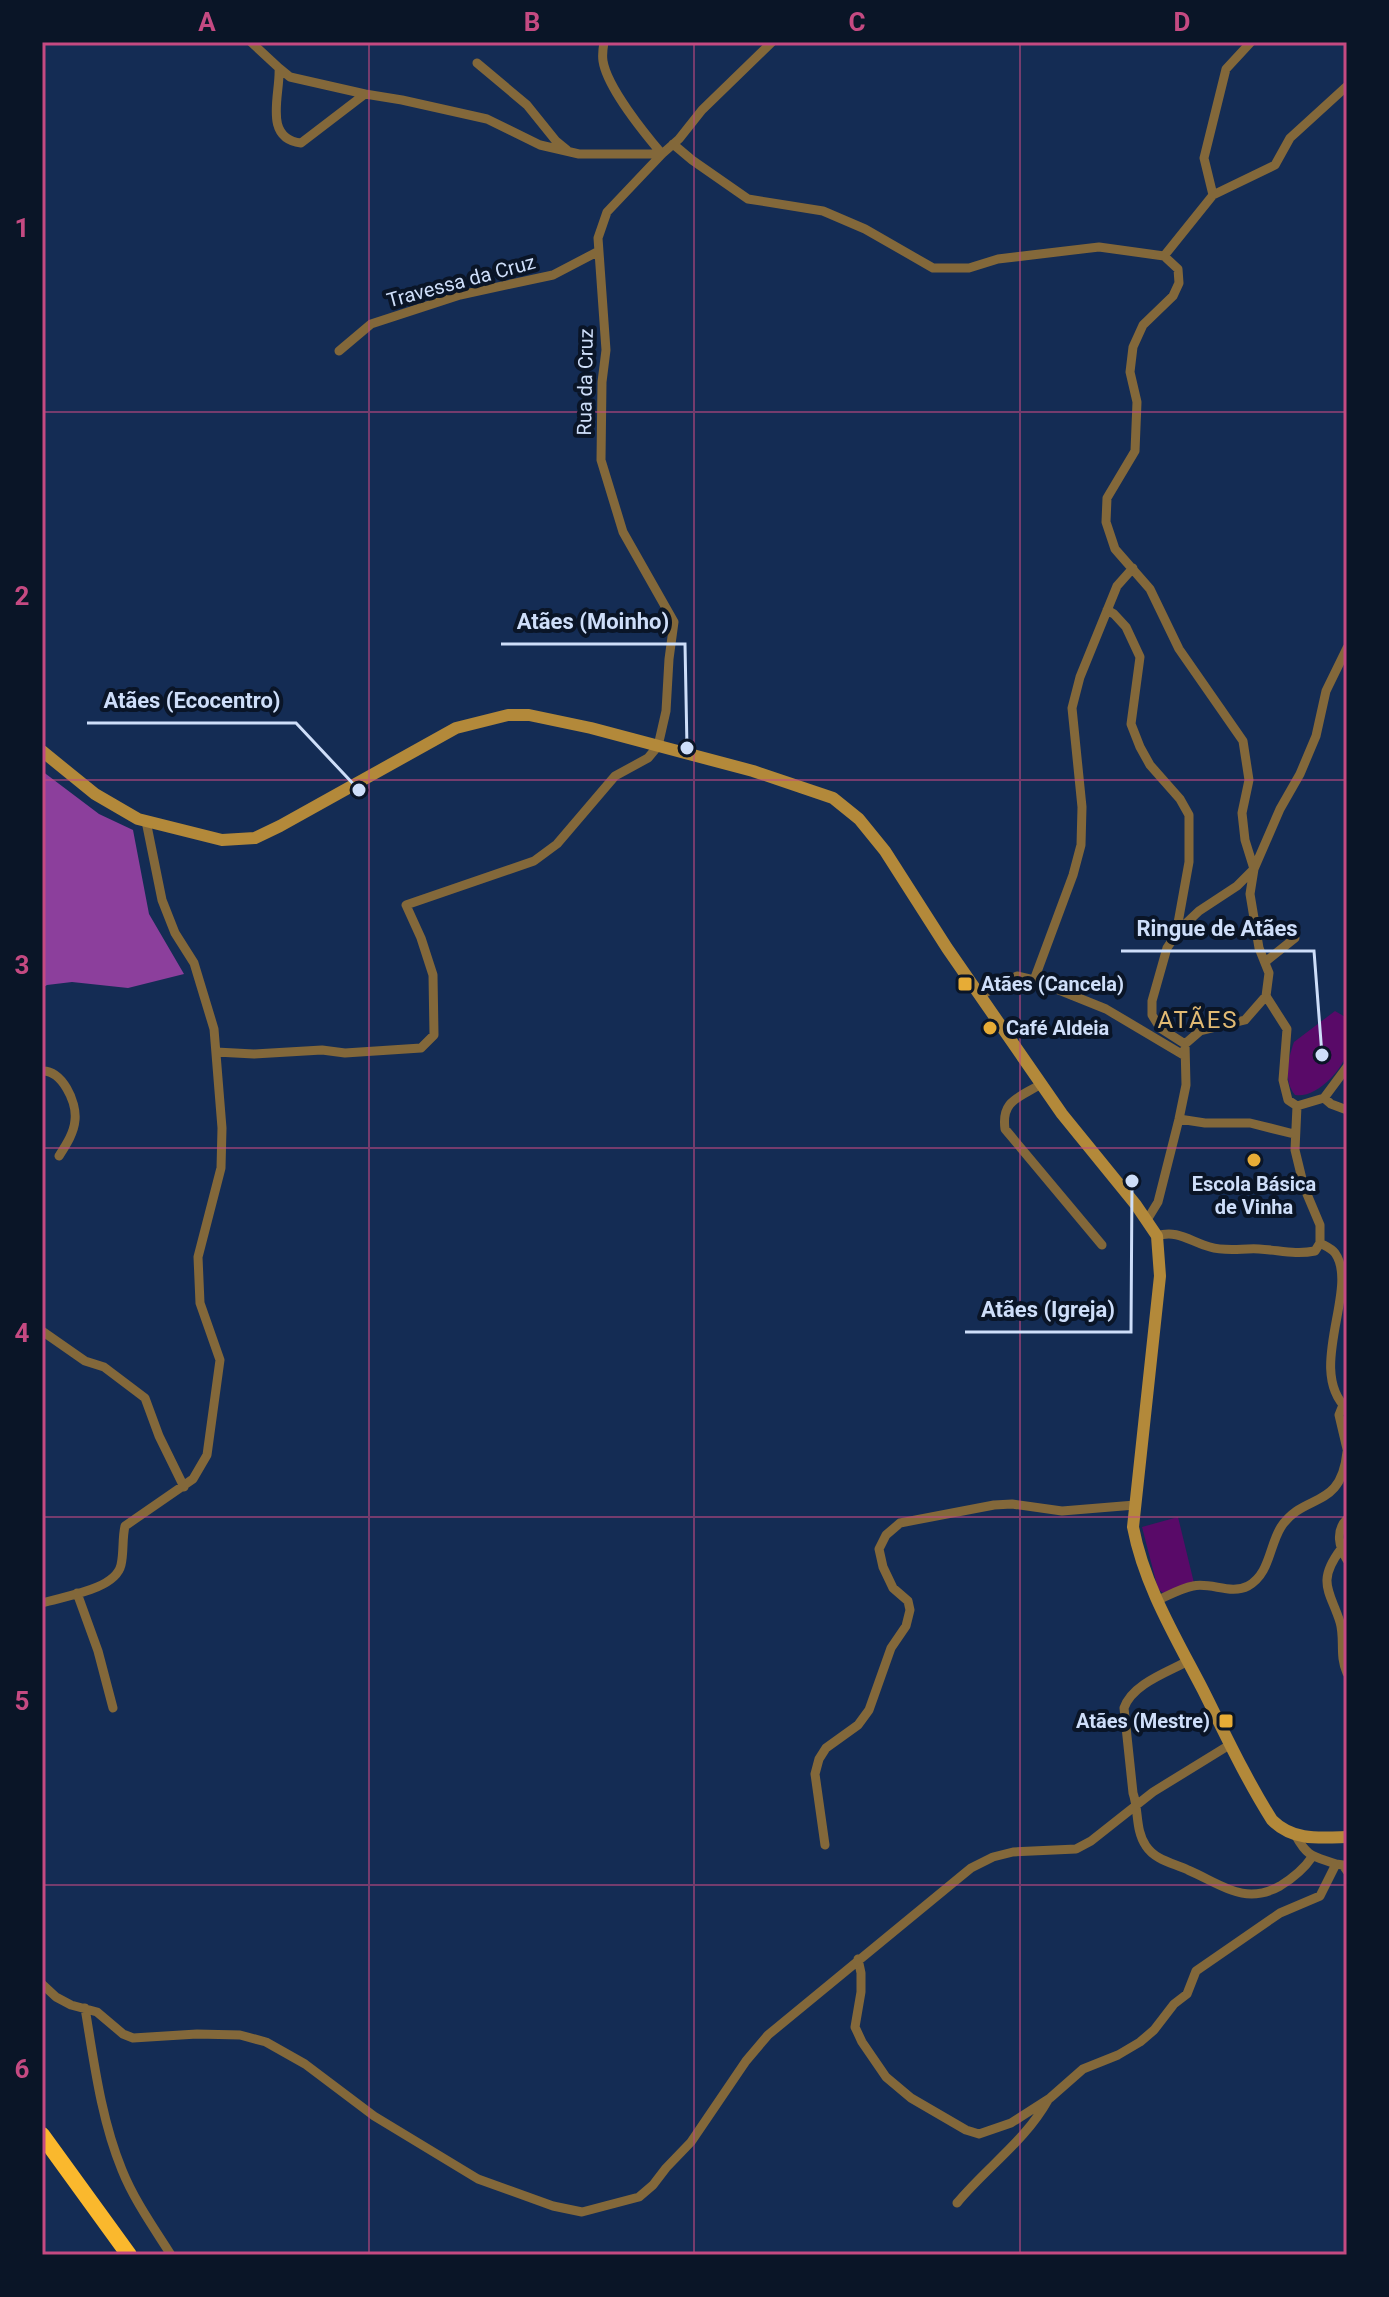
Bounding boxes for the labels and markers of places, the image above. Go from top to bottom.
callout: Atães (Moinho) [501,598,685,644]
callout: Atães (Ecocentro) [87,677,296,723]
callout: Ringue de Atães [1121,905,1314,951]
place label: Atães (Cancela) [981,972,1124,996]
marker: Atães (Cancela) [956,975,974,993]
place label: Café Aldeia [1006,1016,1110,1040]
marker: Café Aldeia [981,1019,999,1037]
marker: Escola Básica de Vinha [1245,1151,1263,1169]
place label: Escola Básica de Vinha [1192,1172,1316,1219]
callout: Atães (Igreja) [965,1286,1131,1332]
place label: Atães (Mestre) [1076,1709,1210,1733]
marker: Atães (Mestre) [1217,1712,1235,1730]

